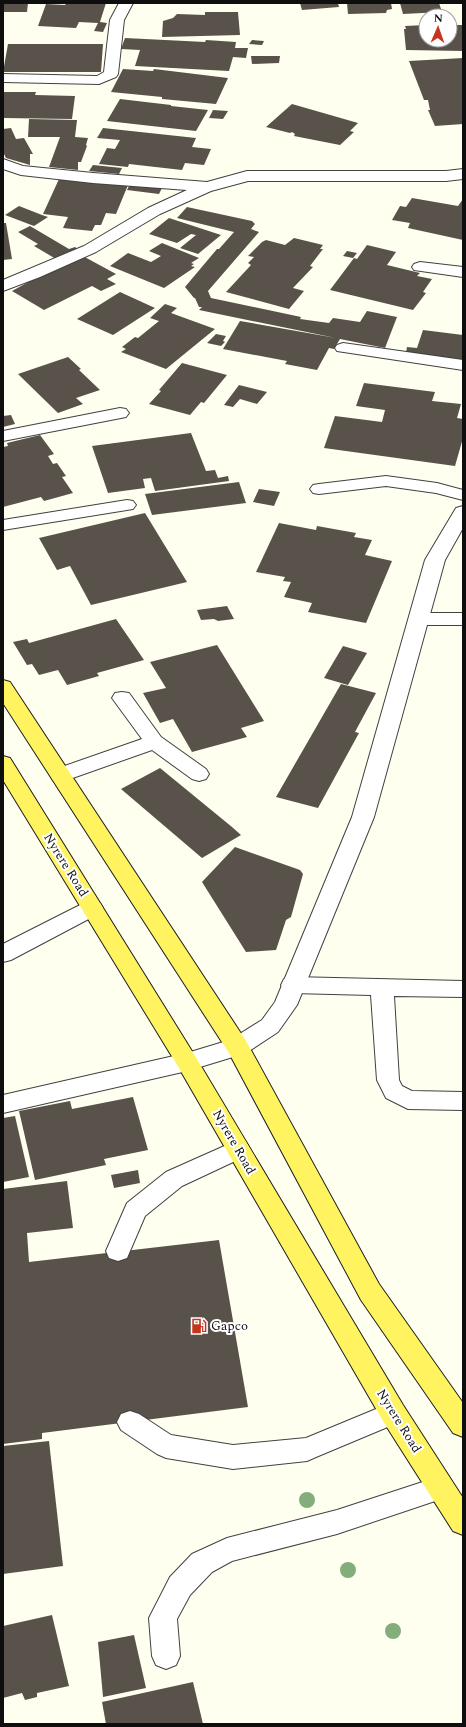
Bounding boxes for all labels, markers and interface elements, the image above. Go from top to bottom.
north arrow [418,8,458,48]
text: N [434,10,443,27]
street label: Nyrere Road [38,829,94,901]
street label: Nyrere Road [207,1106,261,1178]
place label: Gapco [211,1316,248,1336]
fuel station icon: Gapco [190,1317,208,1335]
street label: Nyrere Road [371,1385,427,1457]

